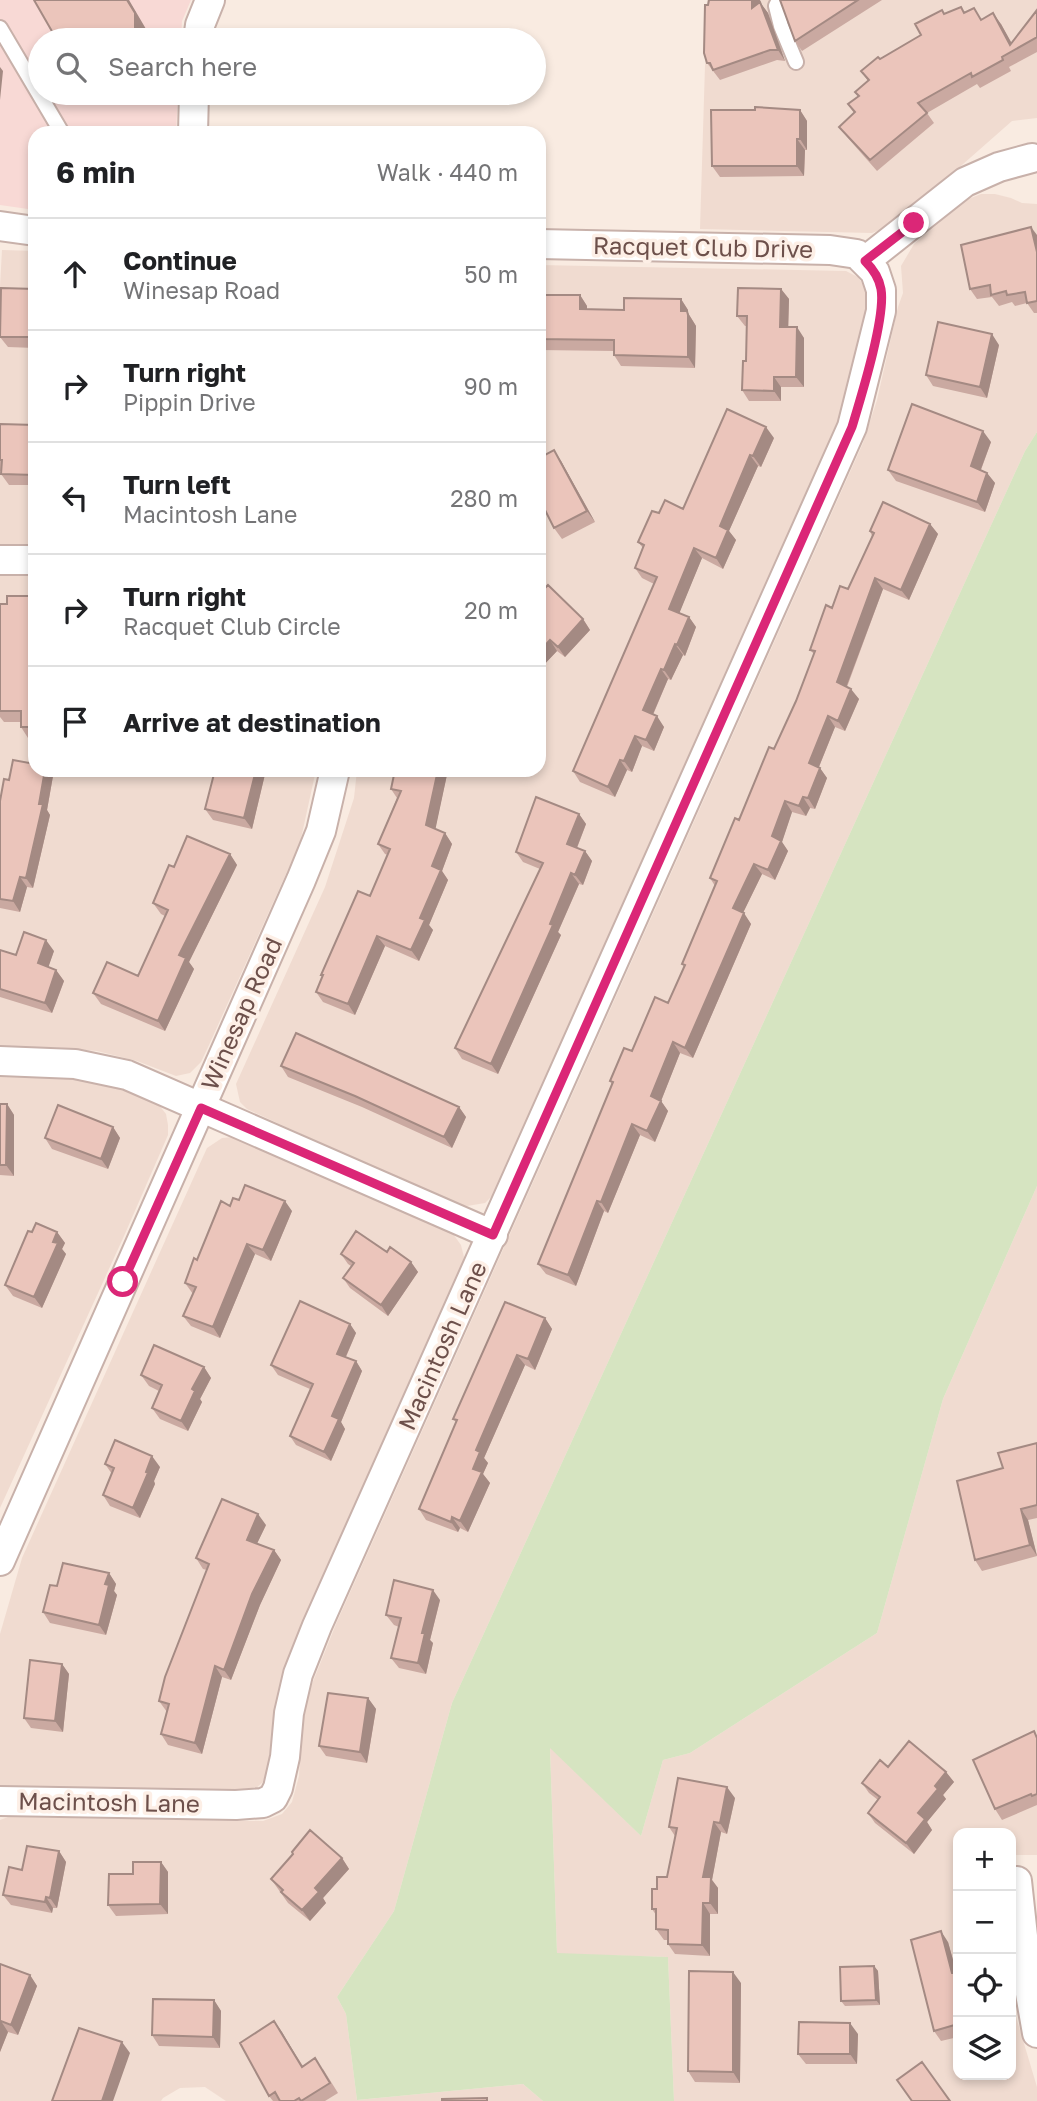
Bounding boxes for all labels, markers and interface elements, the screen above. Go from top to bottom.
search box [28,28,546,105]
icon: search [52,48,90,86]
text: Search here [108,51,257,82]
text: 6 min [56,154,135,190]
text: Walk · 440 m [377,158,518,186]
route end [898,207,929,238]
street label: Racquet Club Drive [593,230,813,263]
text: Continue [123,245,237,276]
icon: ahead [56,255,94,293]
text: 50 m [464,260,518,288]
text: Winesap Road [123,276,280,304]
text: Turn right [123,357,246,388]
icon: right [56,367,94,405]
text: 90 m [464,372,518,400]
text: Pippin Drive [123,388,256,416]
text: Turn left [123,469,231,500]
icon: left [56,479,94,517]
text: 280 m [450,484,518,512]
text: Macintosh Lane [123,500,297,528]
text: Turn right [123,581,246,612]
icon: right [56,591,94,629]
text: 20 m [464,596,518,624]
text: Racquet Club Circle [123,612,341,640]
icon: arrive [56,703,94,741]
text: Arrive at destination [123,707,381,738]
street label: Winesap Road [194,933,287,1094]
street label: Macintosh Lane [391,1256,492,1434]
route start [107,1266,138,1297]
street label: Macintosh Lane [18,1785,200,1818]
map controls [953,1828,1016,2080]
button: + [953,1828,1016,1891]
button: − [953,1891,1016,1954]
button: locate [953,1954,1016,2017]
button: layers [953,2017,1016,2080]

